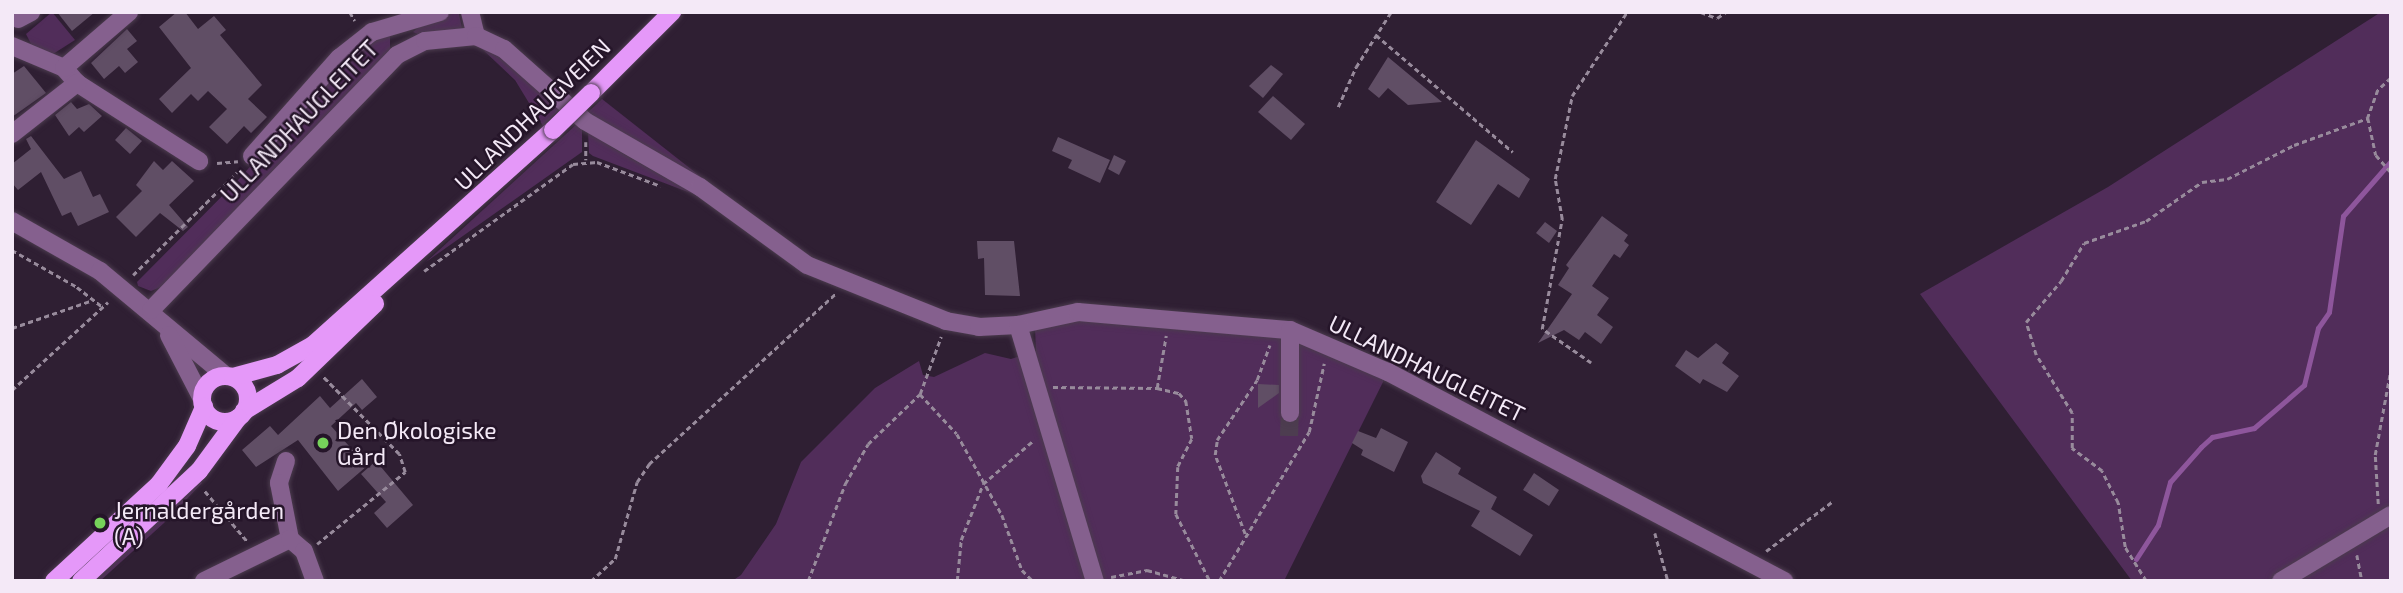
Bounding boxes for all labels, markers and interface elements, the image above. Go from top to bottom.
street label: ULLANDHAUGVEIEN [448,32,616,196]
street label: ULLANDHAUGLEITET [215,34,383,208]
street label: ULLANDHAUGLEITET [1325,309,1529,427]
place label: Den Økologiske Gård [337,416,497,470]
marker: Den Økologiske Gård [315,435,331,451]
place label: Jernaldergården (A) [114,496,284,550]
marker: Jernaldergården (A) [92,515,108,531]

